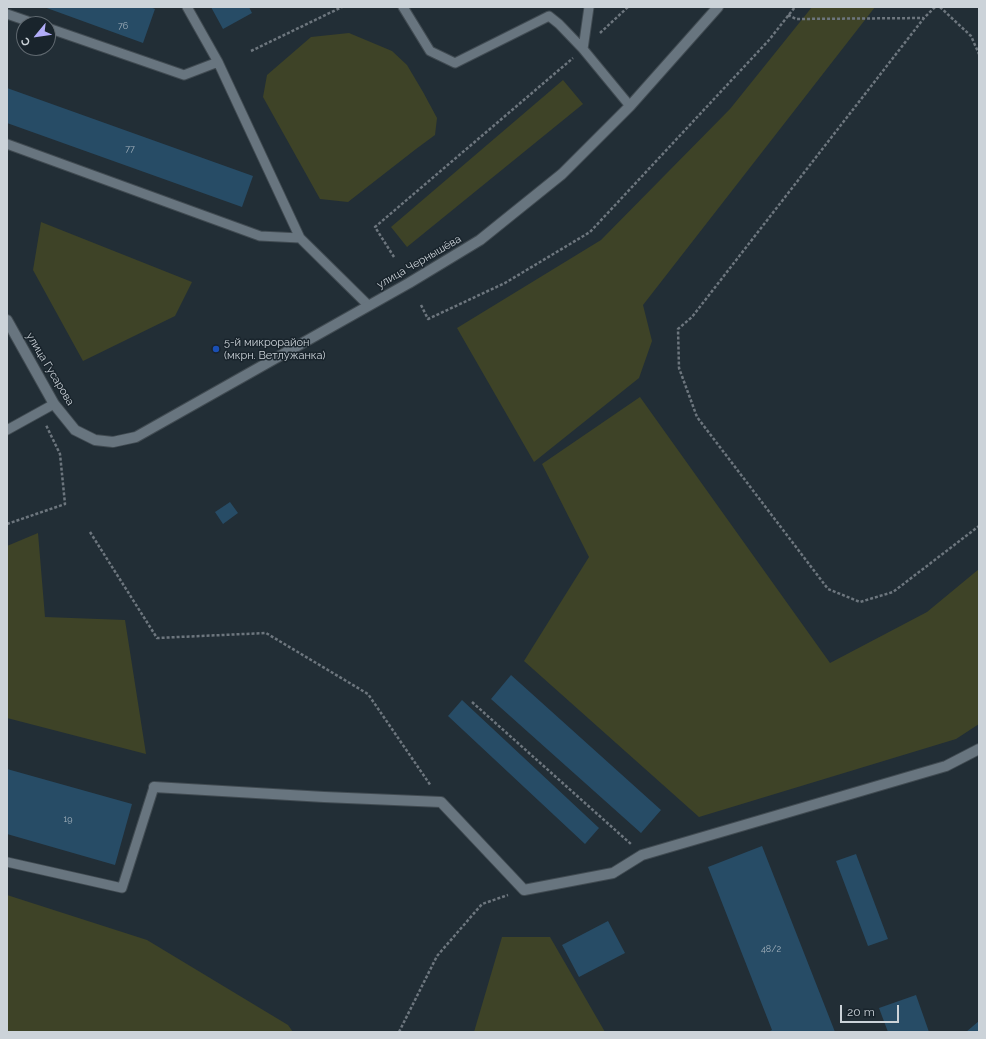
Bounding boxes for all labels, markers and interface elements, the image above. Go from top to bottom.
north arrow [16,16,56,56]
house number: 76 [118,21,128,31]
text: С [18,35,33,48]
house number: 77 [125,144,135,154]
street label: улица Чернышёва [374,232,464,292]
street label: улица Гусарова [23,330,77,408]
place label: 5-й микрорайон (мкрн. Ветлужанка) [224,336,325,362]
marker: 5-й микрорайон (мкрн. Ветлужанка) [211,344,221,354]
house number: 19 [63,814,73,824]
house number: 48/2 [761,944,781,954]
scale bar [842,997,901,1023]
text: 20 m [847,1005,875,1019]

